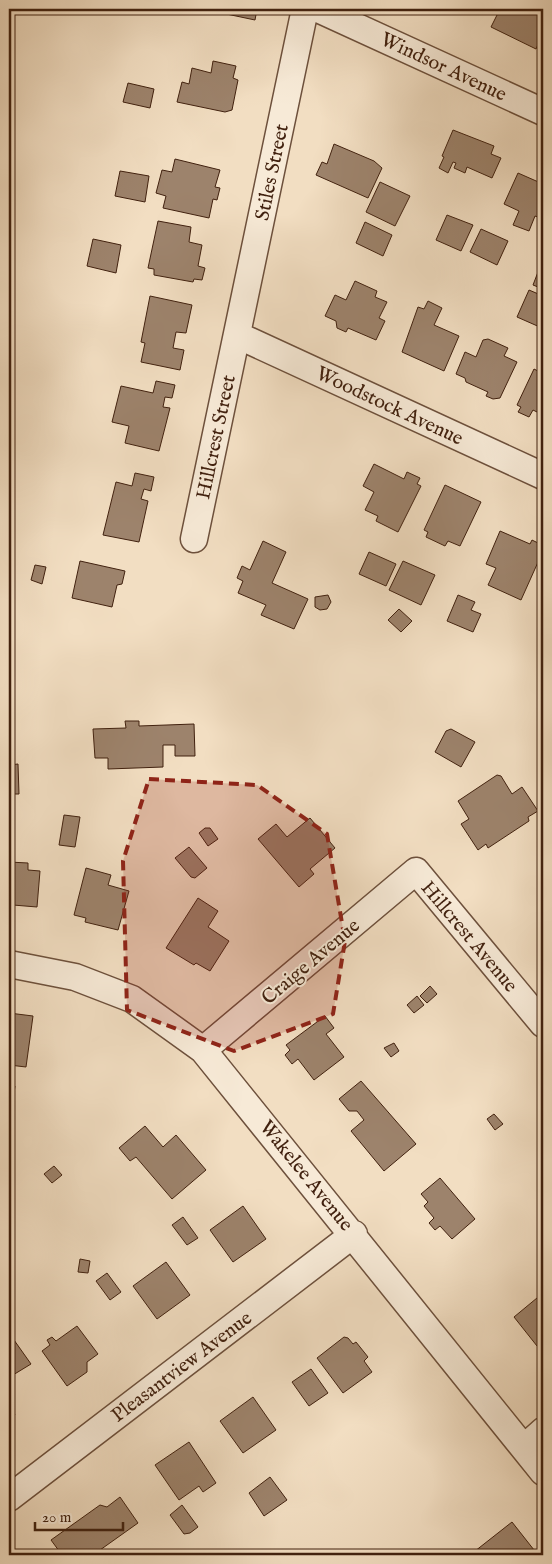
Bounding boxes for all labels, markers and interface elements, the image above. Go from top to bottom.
street label: Windsor Avenue [376,27,510,107]
street label: Stiles Street [250,122,295,223]
street label: Woodstock Avenue [312,361,467,451]
street label: Hillcrest Street [191,373,242,502]
street label: Hillcrest Avenue [415,876,523,998]
street label: Craige Avenue [257,914,365,1011]
street label: Wakelee Avenue [254,1115,358,1236]
street label: Pleasantview Avenue [107,1306,257,1428]
scale bar [35,1499,122,1531]
text: 20 m [42,1508,72,1527]

